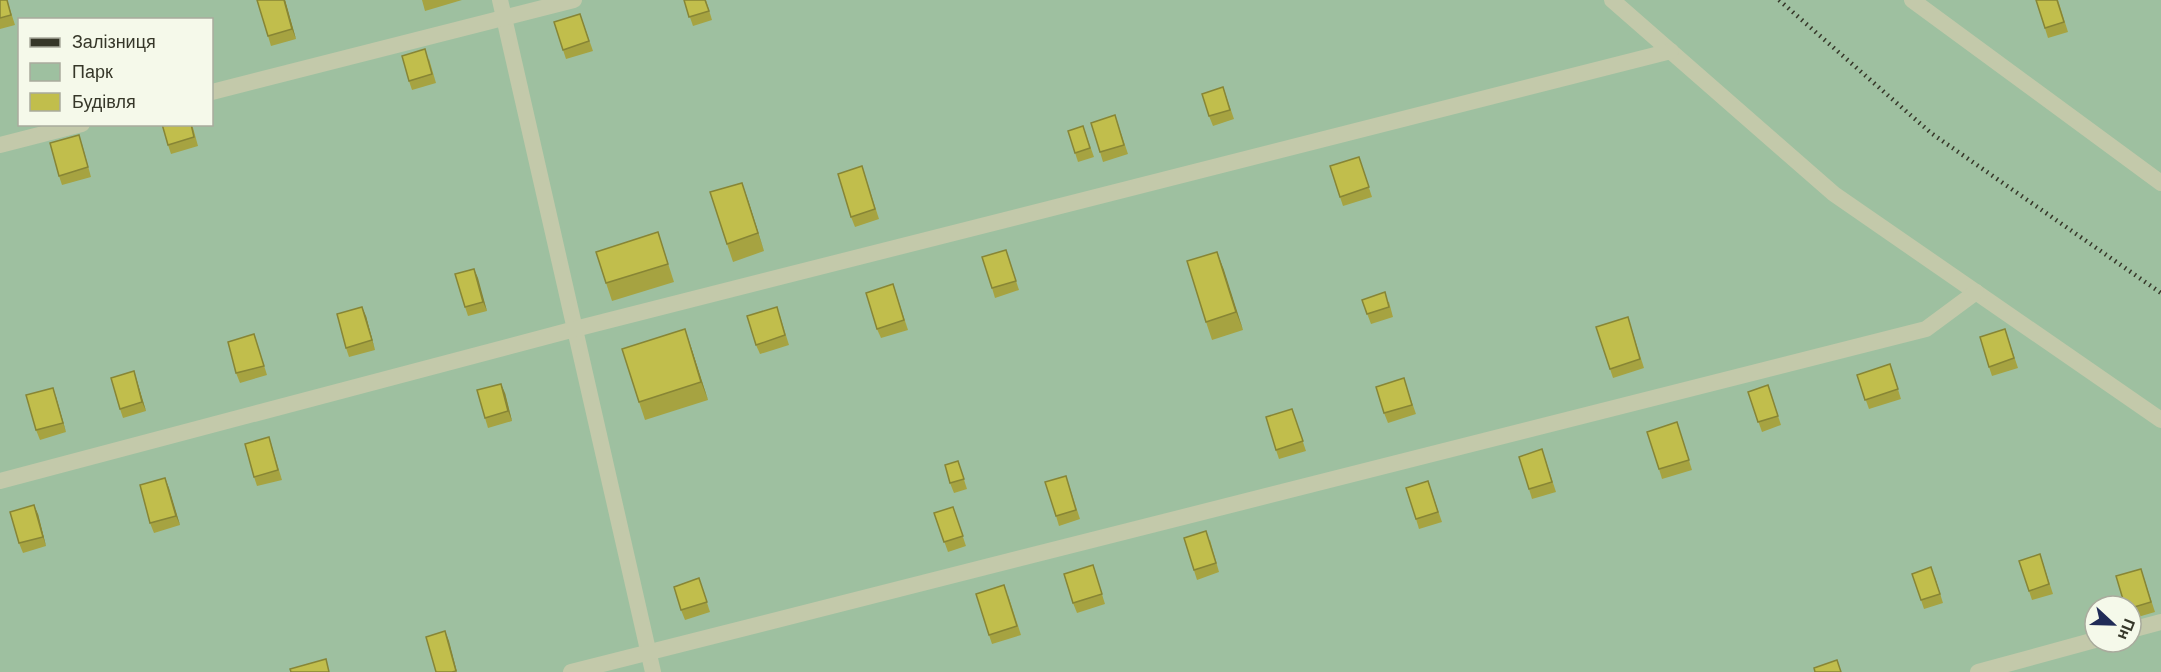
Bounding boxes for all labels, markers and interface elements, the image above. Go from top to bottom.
legend [18,18,213,126]
text: Залізниця [72,30,156,54]
text: Парк [72,60,113,84]
text: Будівля [72,90,136,114]
north arrow [2083,594,2143,654]
text: Пн [2113,616,2140,643]

